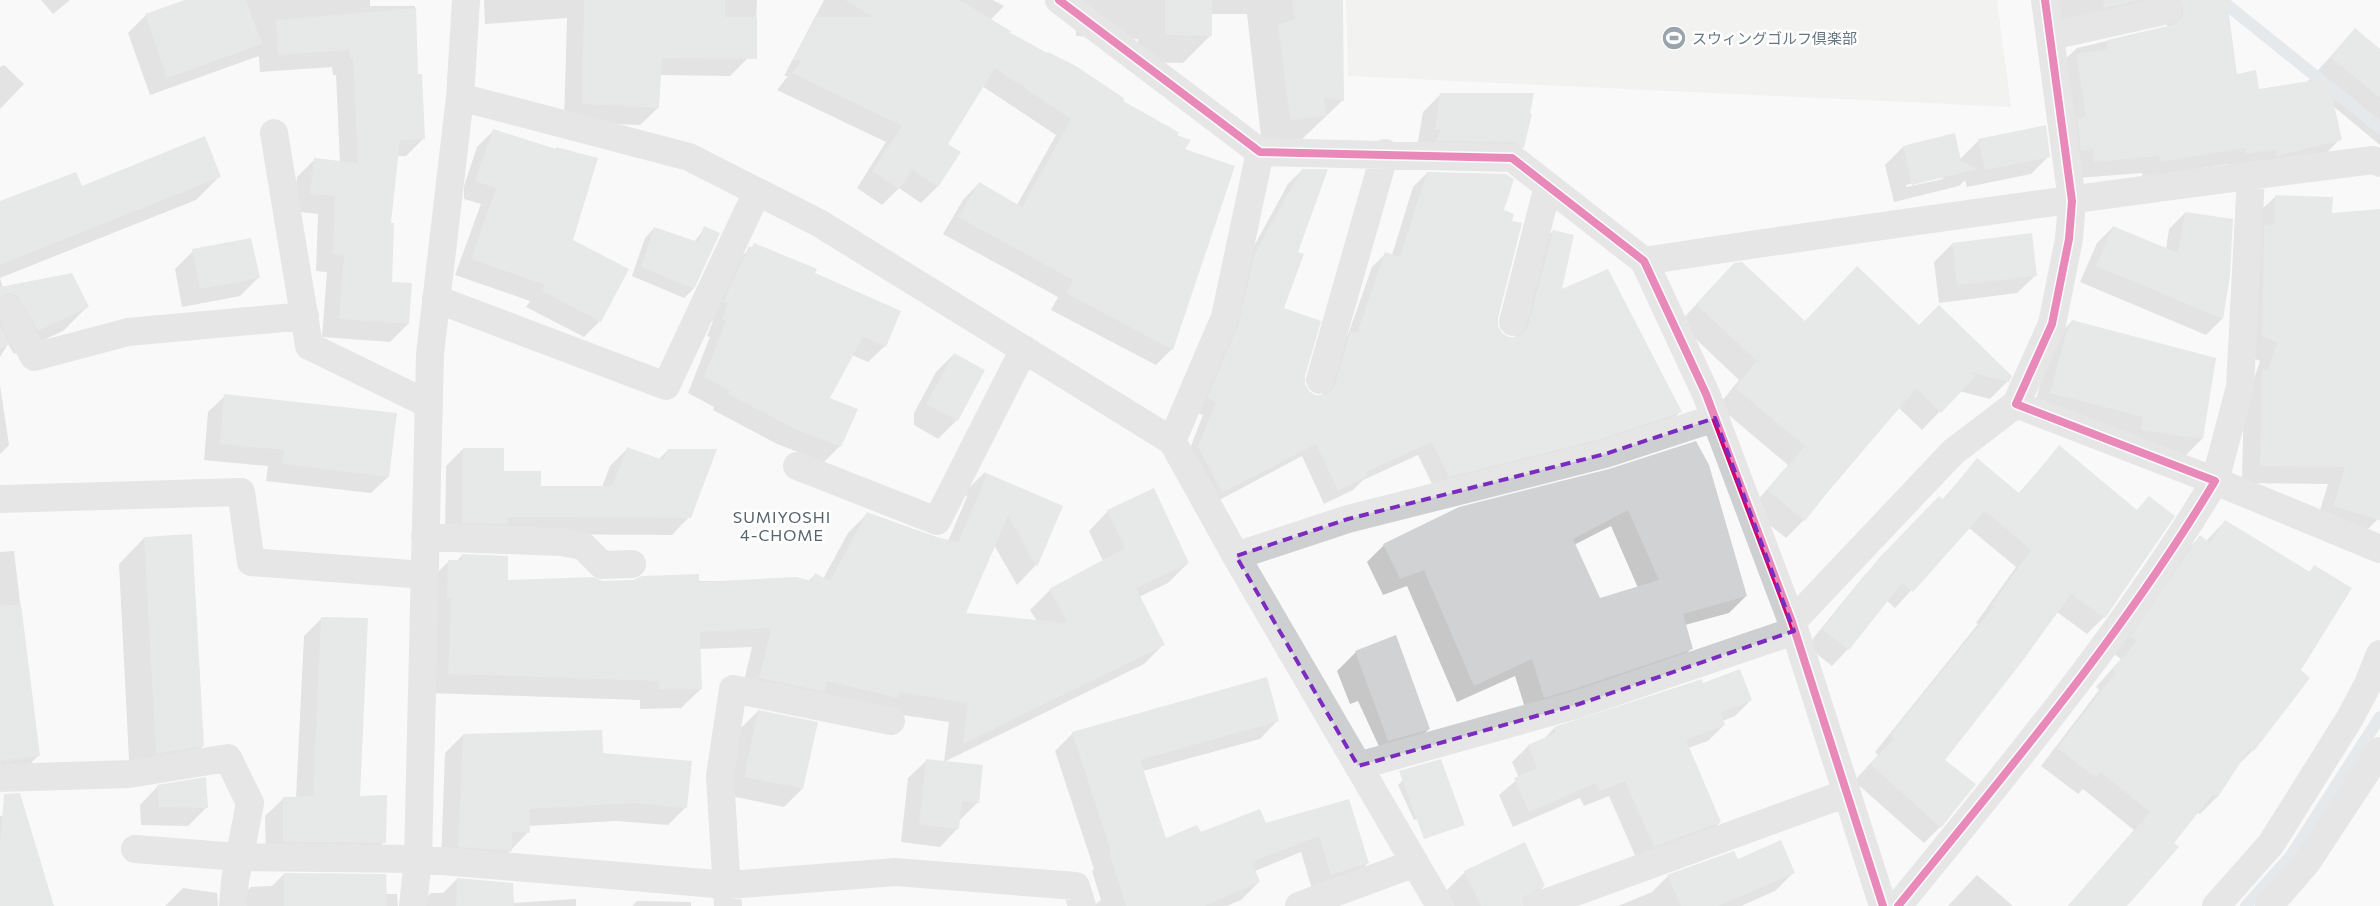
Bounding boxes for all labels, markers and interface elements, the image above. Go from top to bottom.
sports icon: スウィングゴルフ倶楽部 [1661,25,1687,51]
place label: スウィングゴルフ倶楽部 [1692,29,1857,47]
district label: SUMIYOSHI 4-CHOME [733,507,831,544]

